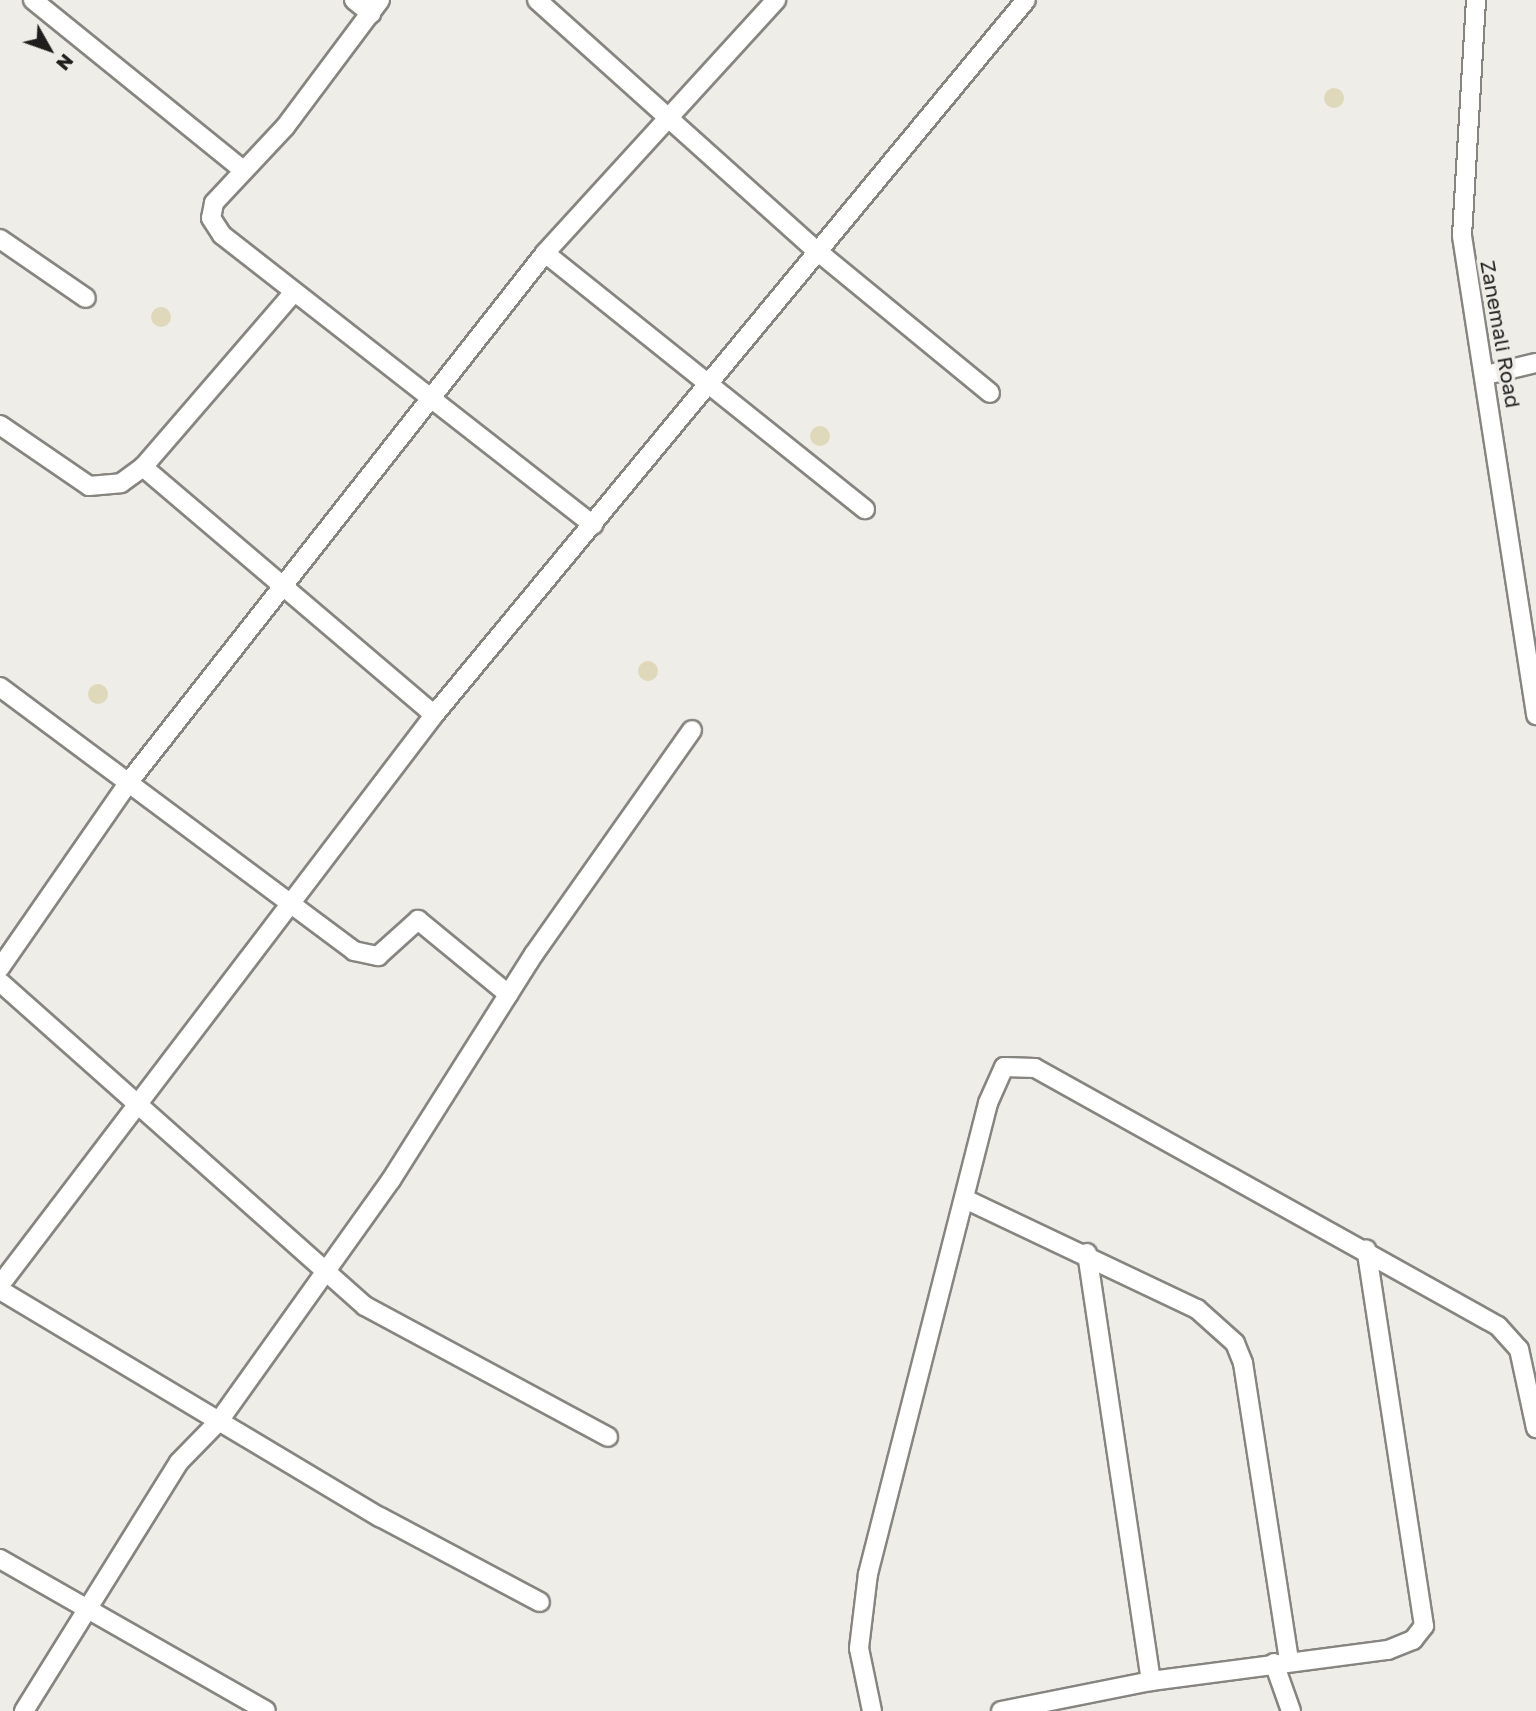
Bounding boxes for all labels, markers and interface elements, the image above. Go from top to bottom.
north arrow [14,14,84,84]
text: N [52,50,79,76]
street label: Zanemali Road [1476,258,1526,410]

